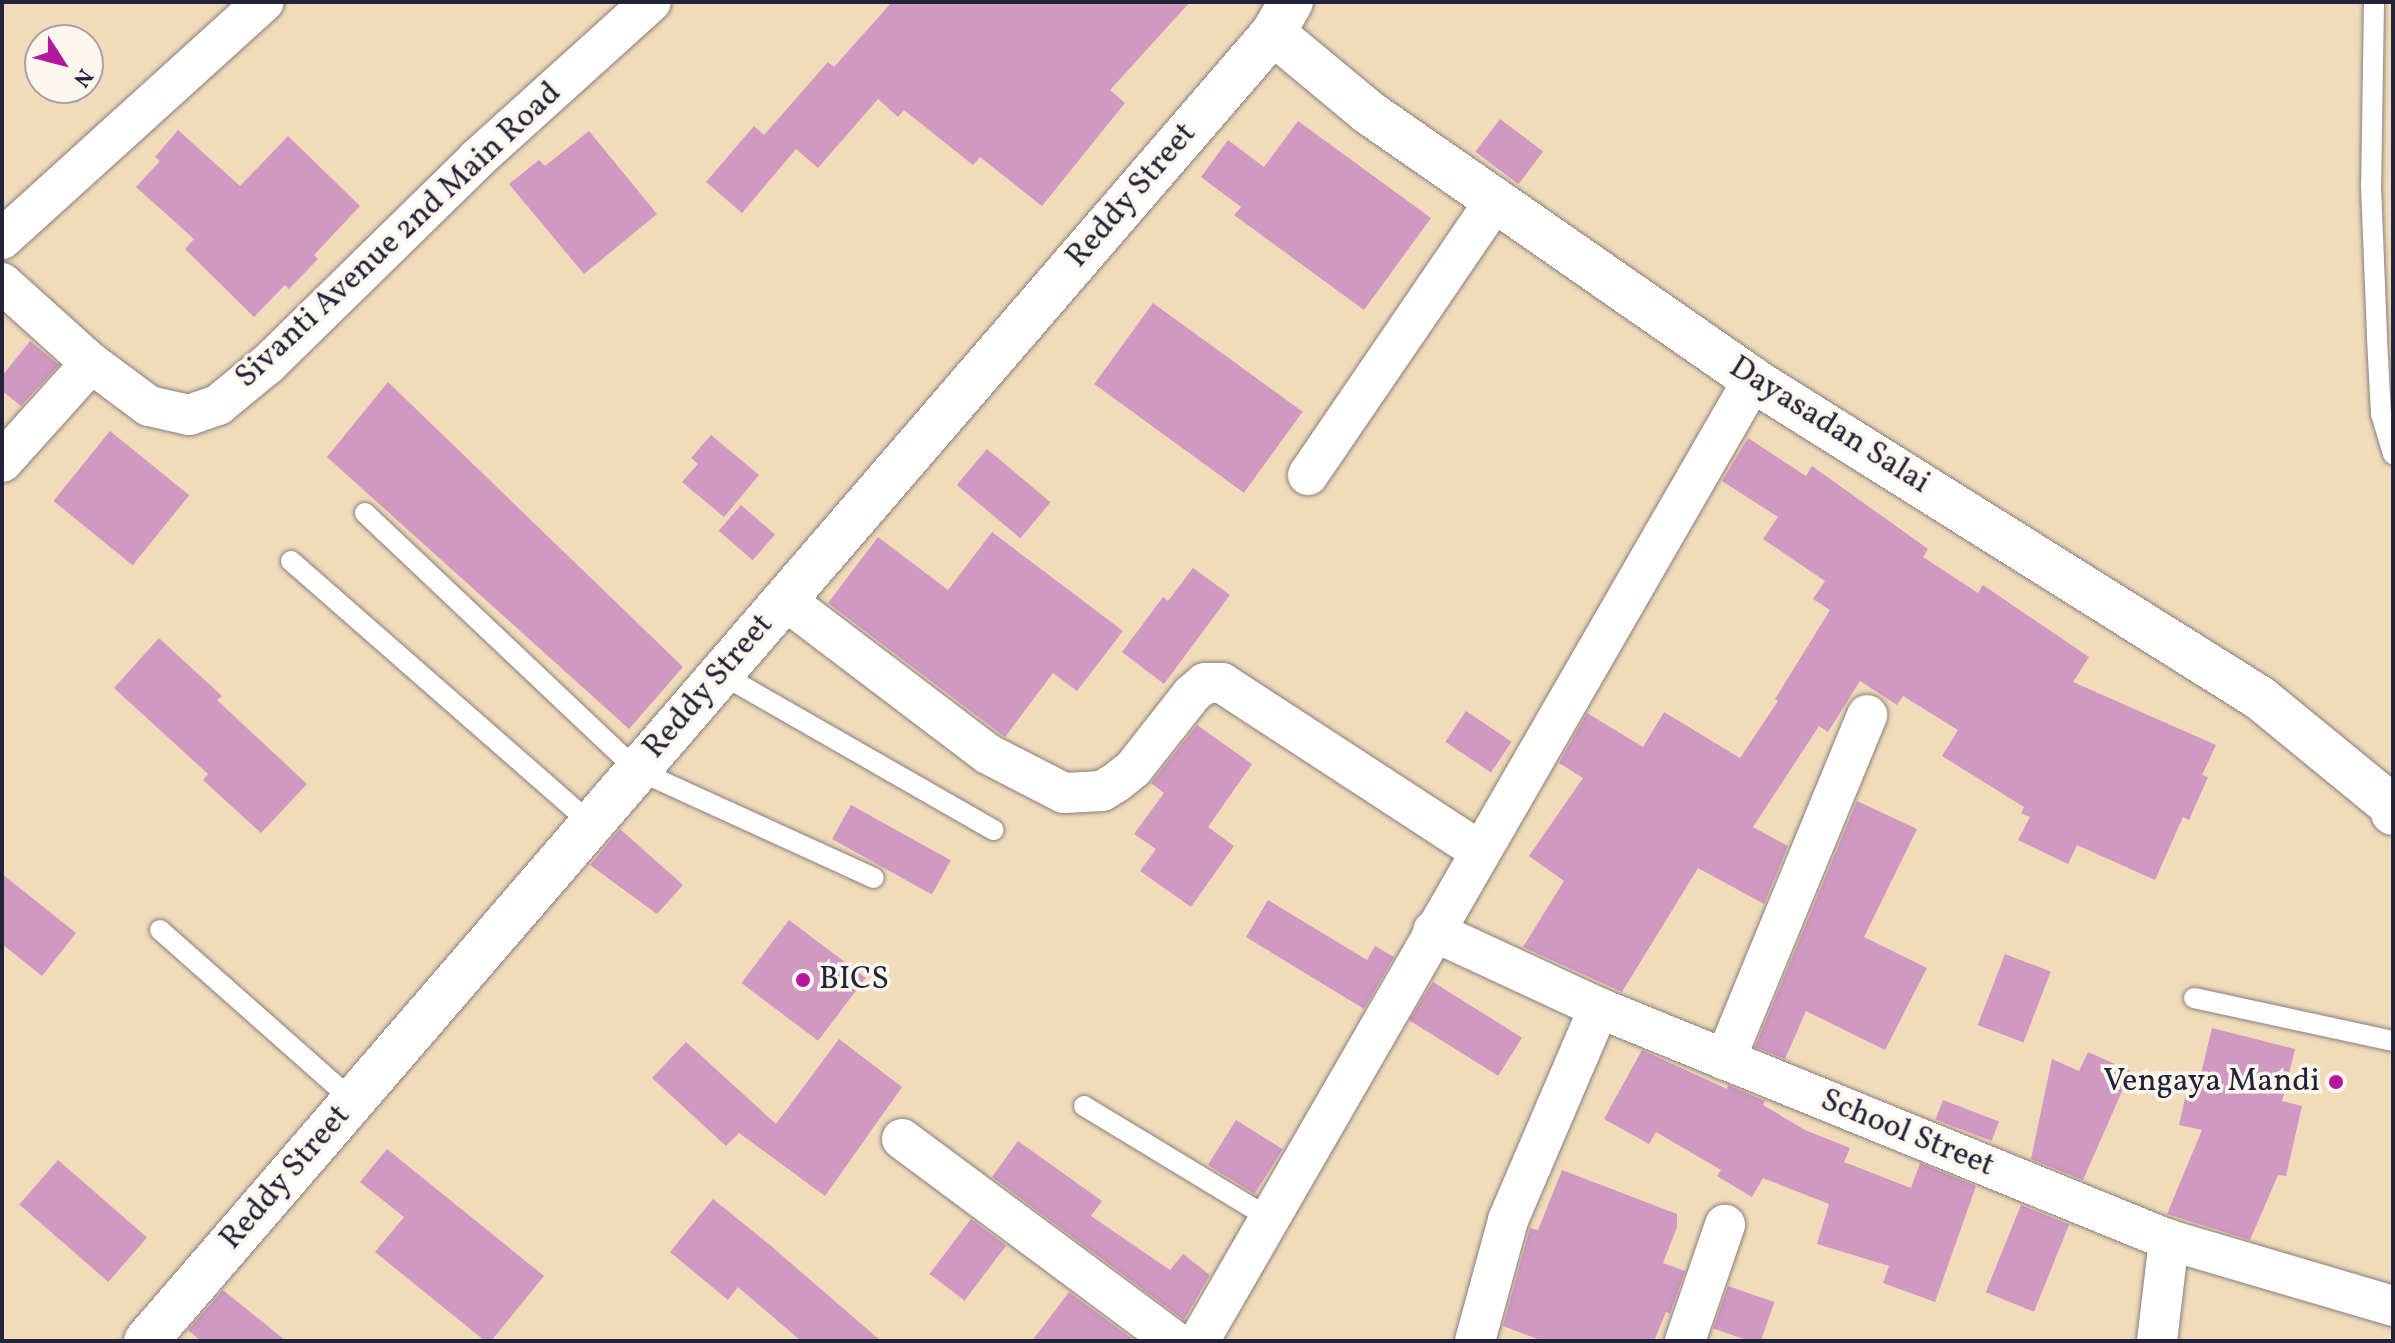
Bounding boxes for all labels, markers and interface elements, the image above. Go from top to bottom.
north arrow [24,24,104,104]
text: N [65,62,99,93]
street label: Sivanti Avenue 2nd Main Road [228,75,570,397]
street label: Reddy Street [1058,115,1206,277]
street label: Dayasadan Salai [1722,349,1936,503]
street label: Reddy Street [635,606,783,768]
place label: BICS [819,961,889,999]
marker: BICS [794,971,812,989]
place label: Vengaya Mandi [2103,1063,2320,1101]
marker: Vengaya Mandi [2327,1073,2345,1091]
street label: School Street [1815,1082,1999,1186]
street label: Reddy Street [212,1097,360,1259]

